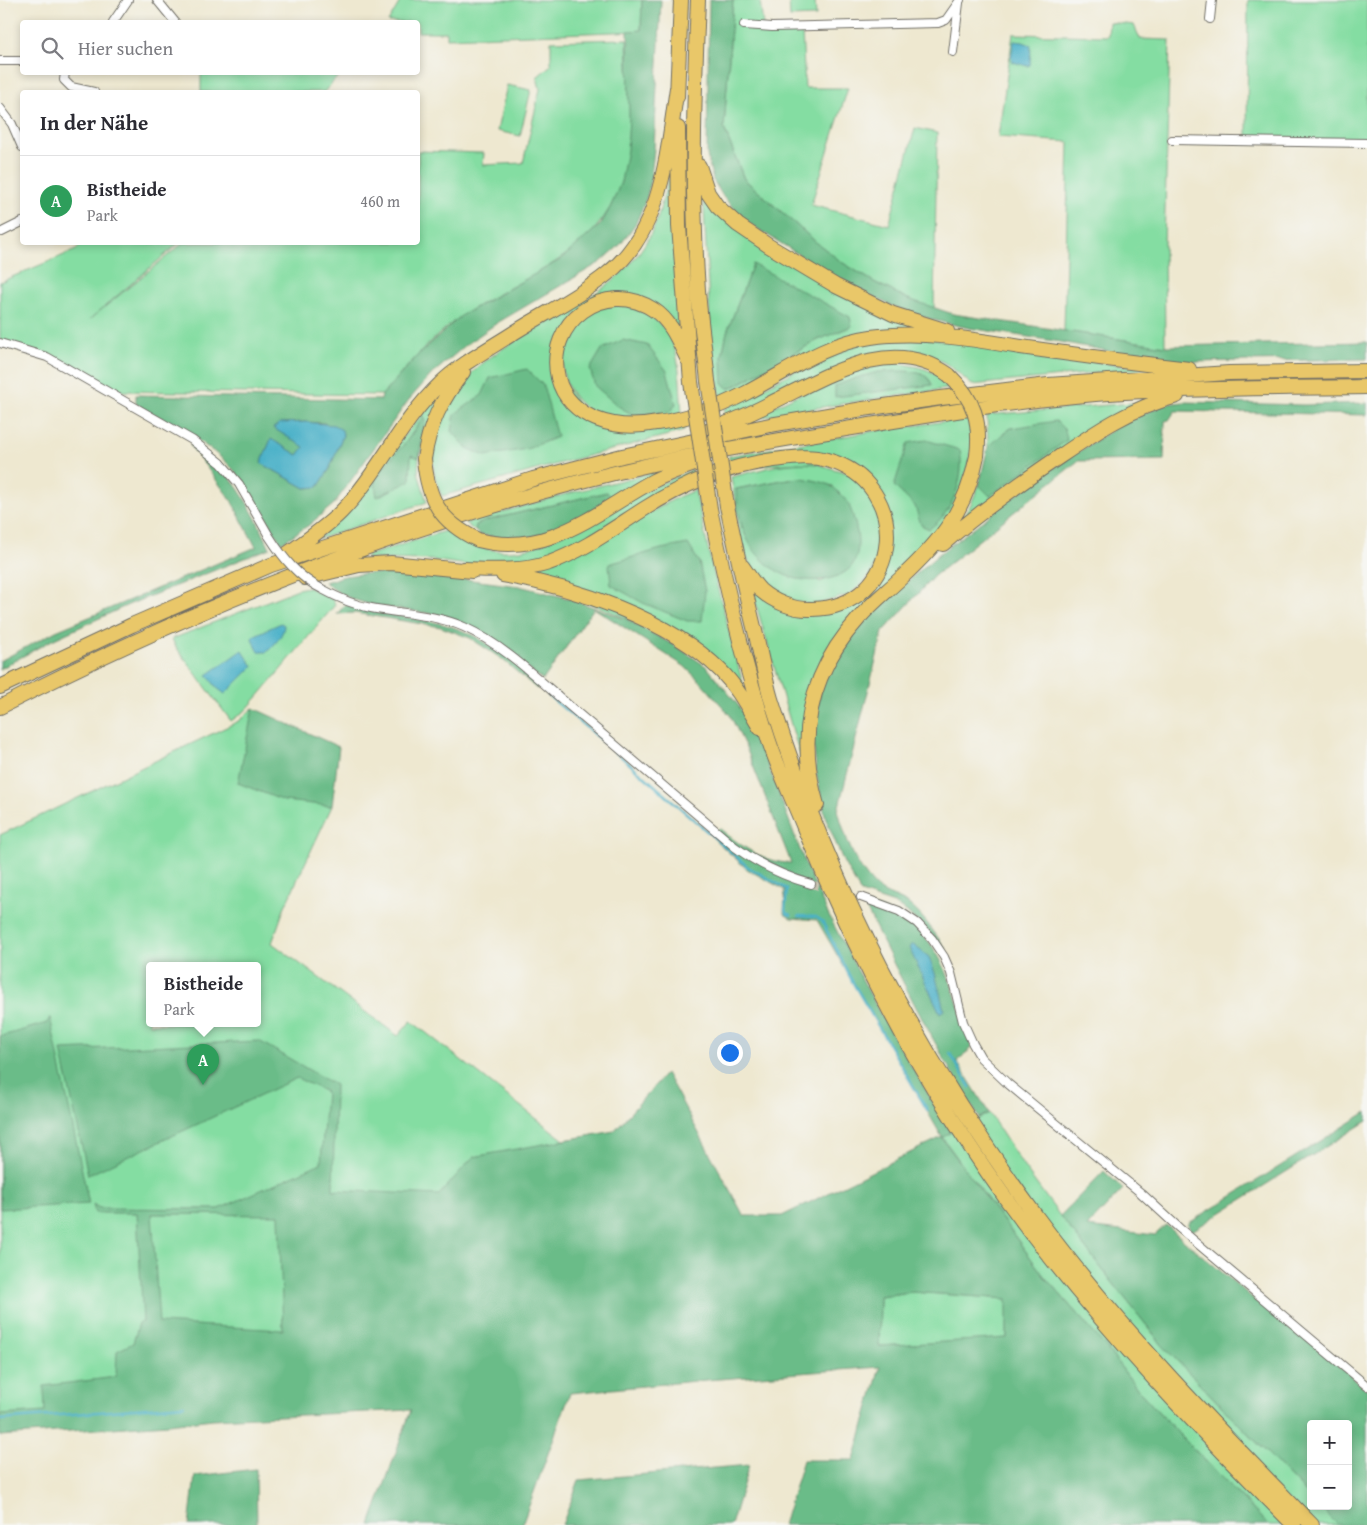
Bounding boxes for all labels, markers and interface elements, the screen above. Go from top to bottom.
search box [20,20,420,75]
icon: search [38,34,66,62]
text: Hier suchen [78,34,173,62]
text: In der Nähe [40,107,148,138]
text: Bistheide [87,175,167,203]
text: A [51,189,61,213]
text: 460 m [360,189,400,213]
text: Park [87,203,118,227]
popup [146,962,261,1027]
text: Bistheide [164,969,243,997]
text: Park [164,997,195,1021]
your location [717,1040,743,1066]
pin: A [187,1044,219,1085]
map controls [1307,1420,1352,1510]
button: + [1307,1420,1352,1465]
button: − [1307,1465,1352,1510]

